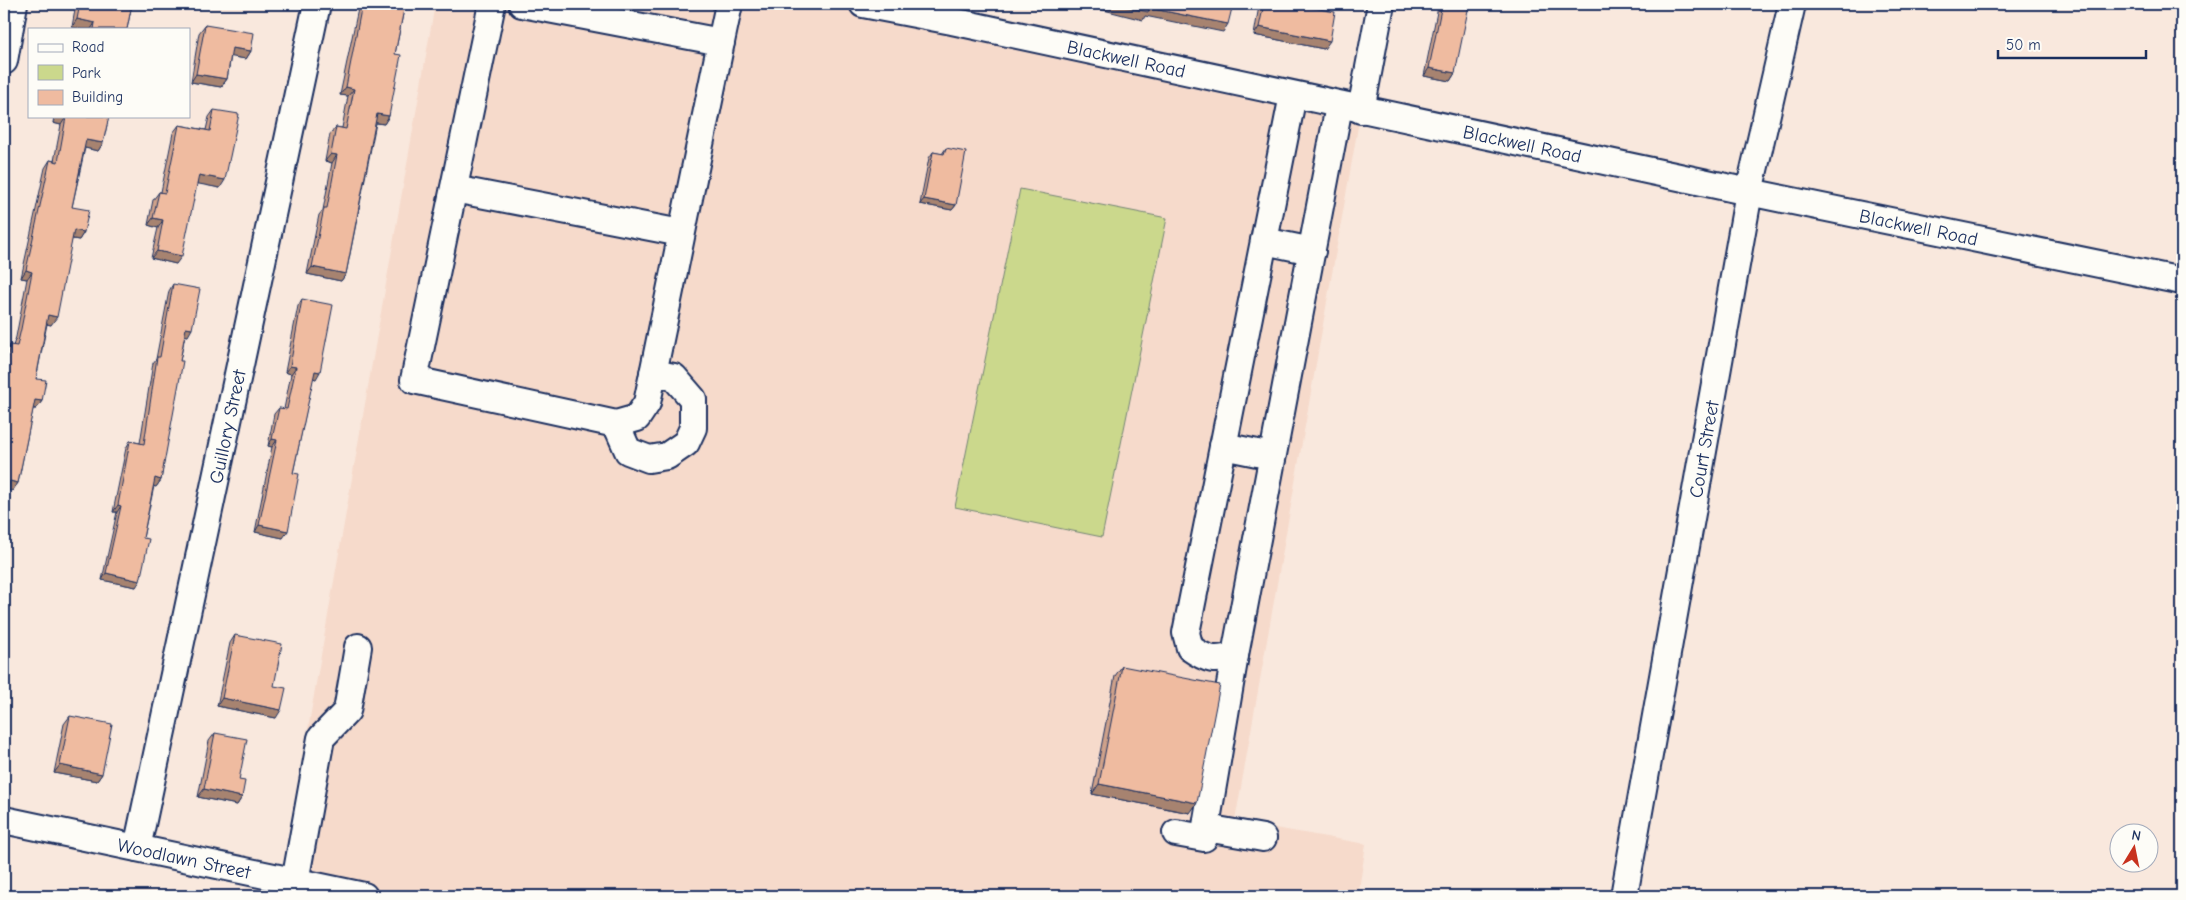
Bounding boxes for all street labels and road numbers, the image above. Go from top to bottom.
street label: Blackwell Road [1065,36,1187,83]
street label: Blackwell Road [1461,121,1583,168]
street label: Blackwell Road [1857,205,1980,251]
street label: Guillory Street [205,367,251,486]
street label: Court Street [1685,398,1724,500]
street label: Woodlawn Street [115,834,253,884]

